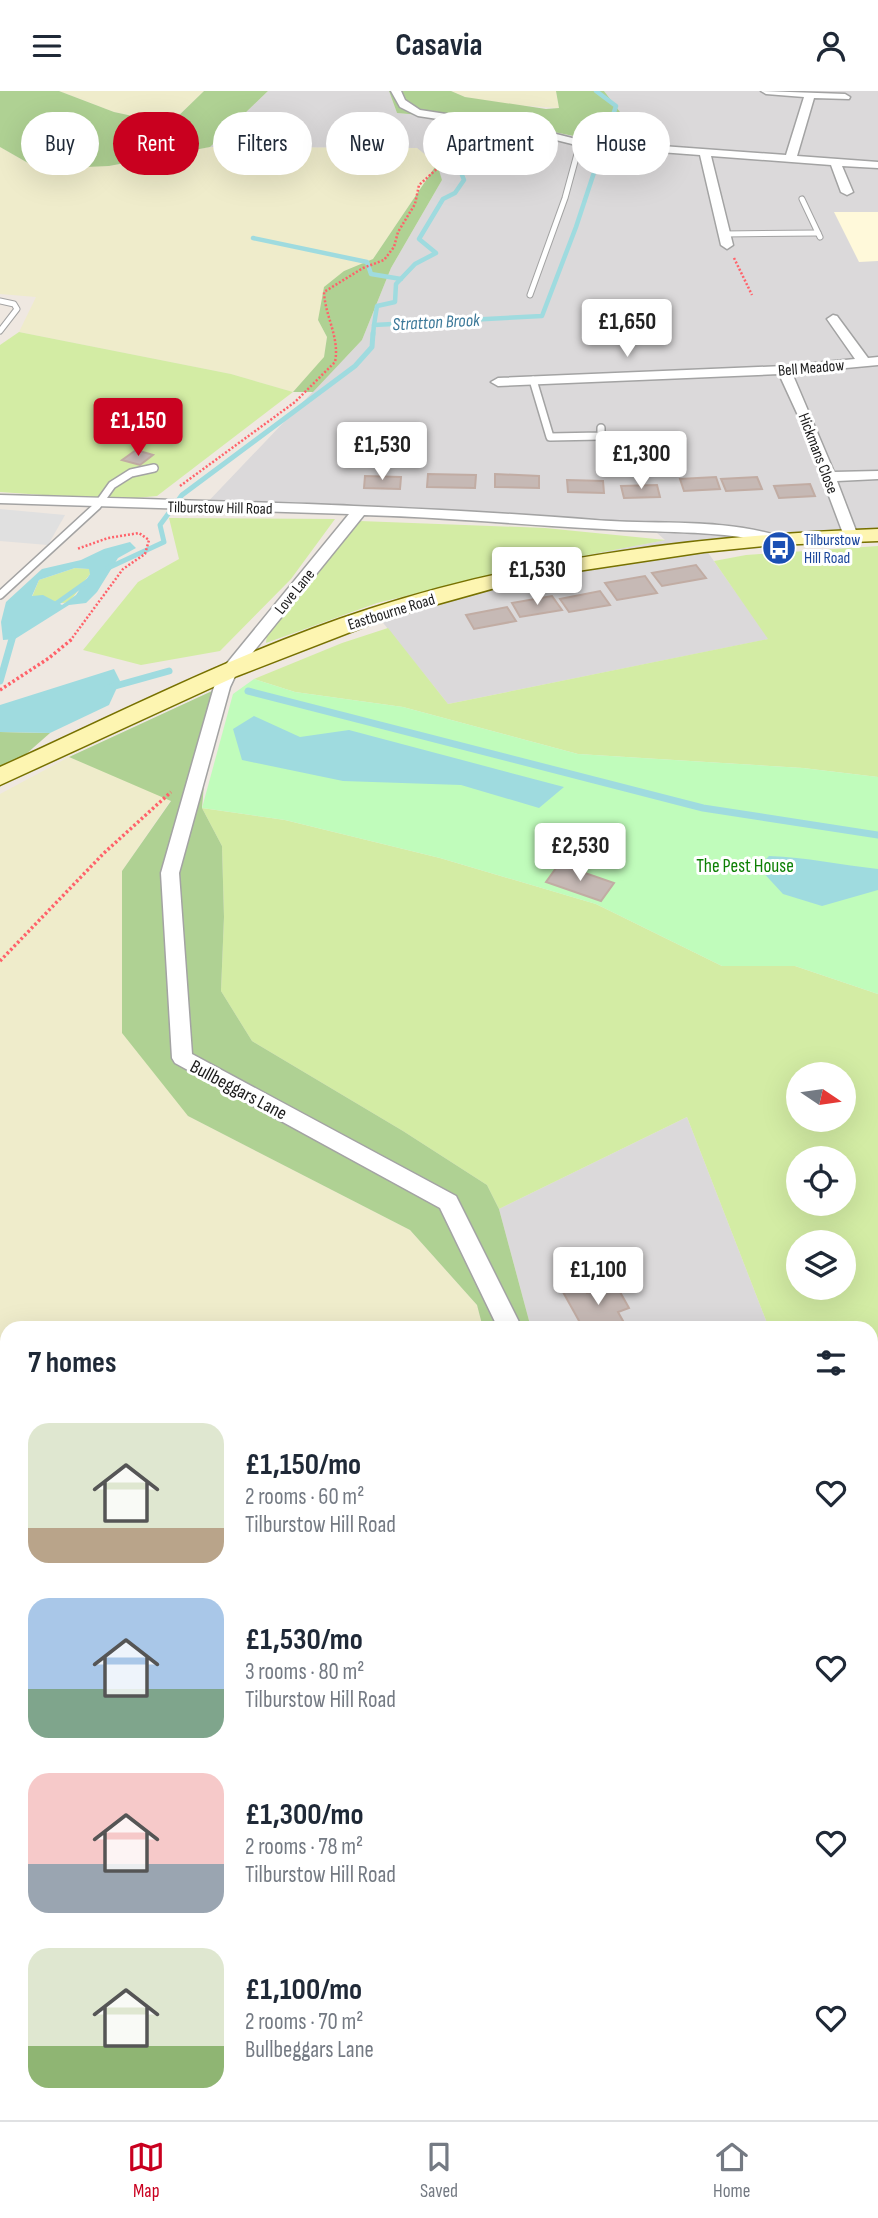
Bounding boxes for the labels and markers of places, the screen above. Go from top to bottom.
pin: £1,650 [570,299,684,359]
pin: £1,150 [81,399,195,458]
pin: £1,530 [325,423,439,482]
pin: £1,300 [584,431,698,491]
bus stop icon: Tilburstow Hill Road [760,529,798,567]
place label: Tilburstow Hill Road [804,531,860,568]
pin: £1,530 [480,547,594,607]
pin: £2,530 [523,823,637,883]
pin: £1,100 [541,1247,655,1307]

